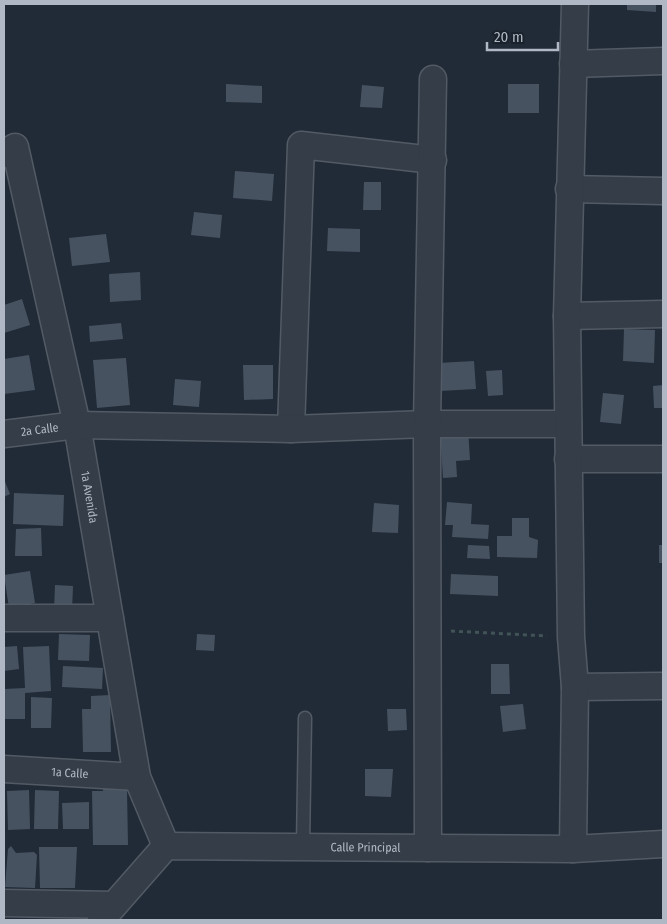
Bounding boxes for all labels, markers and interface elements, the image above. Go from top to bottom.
scale bar [487,20,558,52]
text: 20 m [494,28,524,46]
street label: 2a Calle [20,420,59,439]
street label: 1a Avenida [78,470,101,524]
street label: 1a Calle [51,765,89,781]
street label: Calle Principal [331,840,400,855]

